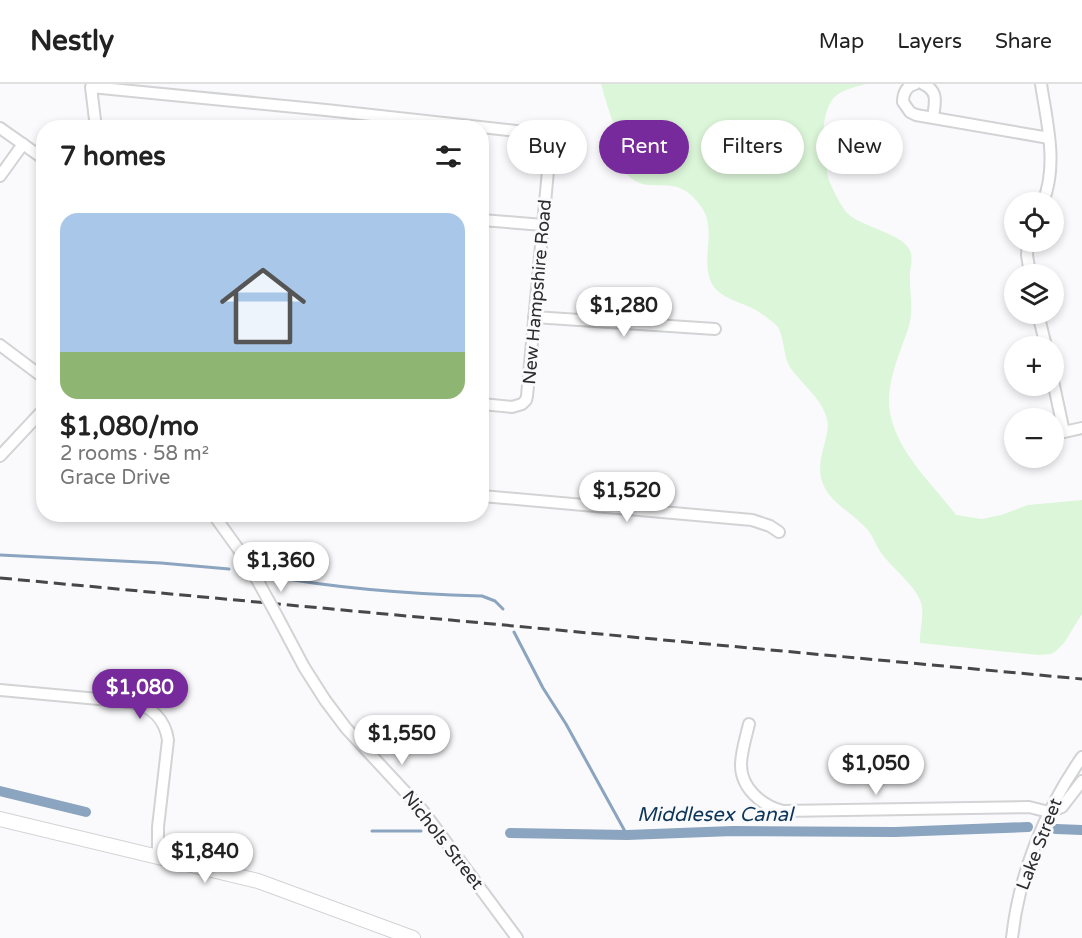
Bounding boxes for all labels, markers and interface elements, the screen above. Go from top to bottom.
text: Nestly [30,24,114,58]
text: Map [819,29,864,54]
text: Layers [897,29,962,54]
text: Share [995,29,1052,54]
chip: Buy [507,120,587,174]
chip: Rent [599,120,689,174]
chip: Filters [701,120,804,174]
chip: New [816,120,903,174]
icon: filters [432,140,465,173]
text: 7 homes [60,141,166,172]
map controls [1004,192,1064,468]
button: locate [1004,192,1064,252]
street label: New Hampshire Road [518,199,556,385]
icon: home [209,252,317,360]
button: layers [1004,264,1064,324]
pin: $1,280 [575,287,673,338]
text: $1,280 [590,294,658,318]
button: + [1004,336,1064,396]
button: − [1004,408,1064,468]
text: $1,080/mo [60,411,199,442]
text: 2 rooms · 58 m² [60,442,209,466]
text: Grace Drive [60,466,170,490]
pin: $1,520 [578,472,676,523]
text: $1,520 [593,479,661,503]
pin: $1,360 [232,542,330,593]
text: $1,360 [247,549,315,573]
pin: $1,080 [91,669,189,720]
text: $1,080 [106,676,174,700]
pin: $1,550 [353,715,451,766]
text: $1,550 [368,722,436,746]
pin: $1,050 [827,745,925,796]
text: $1,050 [842,752,910,776]
street label: Nichols Street [398,786,489,894]
street label: Lake Street [1011,795,1067,893]
water label: Middlesex Canal [637,803,795,827]
pin: $1,840 [156,833,254,884]
text: $1,840 [171,840,239,864]

